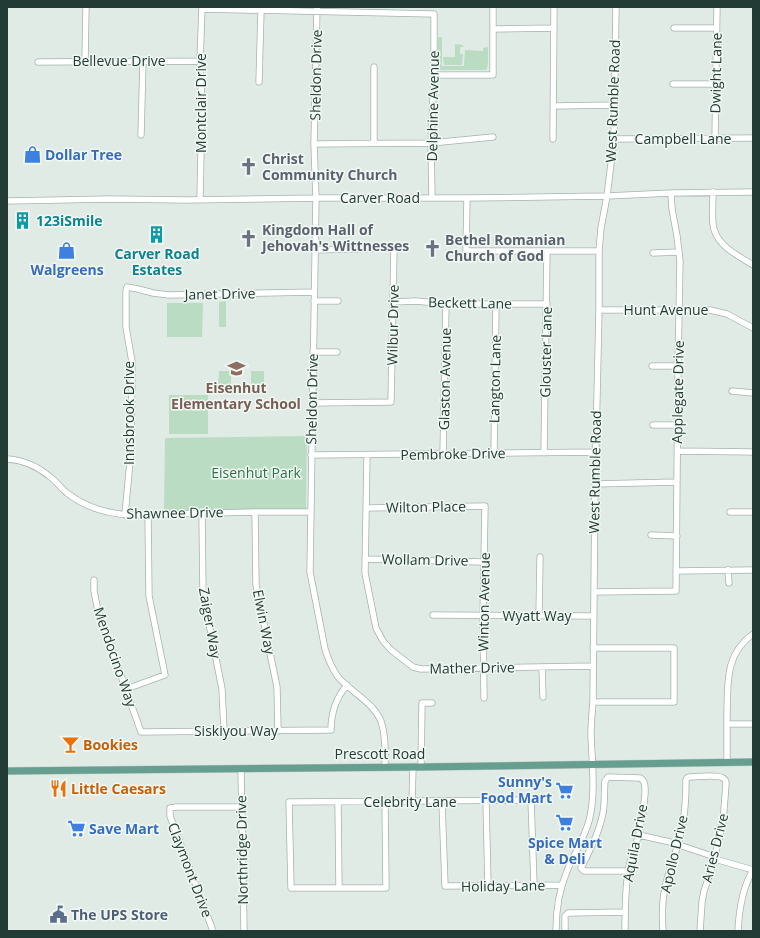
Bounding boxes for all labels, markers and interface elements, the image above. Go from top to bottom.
street label: Sheldon Drive [305,29,326,121]
street label: Dwight Lane [705,32,726,114]
street label: West Rumble Road [601,39,624,163]
street label: Delphine Avenue [422,50,443,162]
street label: Bellevue Drive [72,51,166,70]
street label: Montclair Drive [191,53,210,153]
street label: Campbell Lane [635,129,732,148]
shop icon: Dollar Tree [22,145,42,165]
place label: Dollar Tree [45,145,122,164]
place label: Christ Community Church [262,149,398,184]
church icon: Christ Community Church [239,157,259,177]
street label: Carver Road [340,188,420,207]
building icon: 123iSmile [13,211,33,231]
place label: 123iSmile [36,211,103,230]
place label: Kingdom Hall of Jehovah's Wittnesses [260,220,409,255]
building icon: Carver Road Estates [147,224,167,244]
church icon: Kingdom Hall of Jehovah's Wittnesses [239,228,259,248]
place label: Bethel Romanian Church of God [445,230,565,265]
church icon: Bethel Romanian Church of God [422,238,442,258]
shop icon: Walgreens [57,240,77,260]
place label: Carver Road Estates [114,244,200,279]
place label: Walgreens [30,260,104,279]
street label: Janet Drive [182,283,256,304]
street label: Wilbur Drive [382,284,403,366]
street label: Beckett Lane [428,292,512,313]
street label: Hunt Avenue [624,300,709,319]
street label: Glouster Lane [535,306,556,398]
street label: Glaston Avenue [434,327,455,430]
street label: Langton Lane [484,334,505,423]
street label: Applegate Drive [667,340,688,444]
street label: Sheldon Drive [301,353,322,445]
school or university icon: Eisenhut Elementary School [226,358,246,378]
street label: Innsbrook Drive [119,361,138,465]
place label: Eisenhut Elementary School [171,378,301,413]
street label: West Rumble Road [584,410,605,534]
street label: Pembroke Drive [400,443,506,464]
park label: Eisenhut Park [211,463,301,482]
street label: Wilton Place [386,496,466,517]
street label: Shawnee Drive [126,502,224,523]
street label: Wollam Drive [381,549,469,570]
street label: Winton Avenue [473,552,494,652]
street label: Zaiger Way [195,586,226,661]
street label: Elwin Way [249,588,280,657]
street label: Mendocino Way [89,604,142,710]
street label: Wyatt Way [502,606,573,625]
street label: Mather Drive [429,657,515,678]
street label: Siskiyou Way [194,721,279,740]
bar icon: Bookies [60,735,80,755]
place label: Bookies [83,735,138,754]
street label: Prescott Road [335,744,425,763]
place label: Sunny's Food Mart [480,772,552,807]
restaurant icon: Little Caesars [48,779,68,799]
place label: Little Caesars [71,779,166,798]
supermarket icon: Sunny's Food Mart [555,780,575,800]
street label: Celebrity Lane [363,792,457,811]
street label: Northridge Drive [231,795,252,905]
street label: Aquila Drive [618,802,651,883]
street label: Aries Drive [697,811,732,884]
supermarket icon: Spice Mart & Deli [555,813,575,833]
street label: Apollo Drive [655,813,692,895]
supermarket icon: Save Mart [66,819,86,839]
place label: Save Mart [89,819,159,838]
street label: Claymont Drive [164,820,217,920]
place label: Spice Mart & Deli [528,833,602,868]
street label: Holiday Lane [461,875,545,896]
public building icon: The UPS Store [48,905,68,925]
place label: The UPS Store [71,905,168,924]

